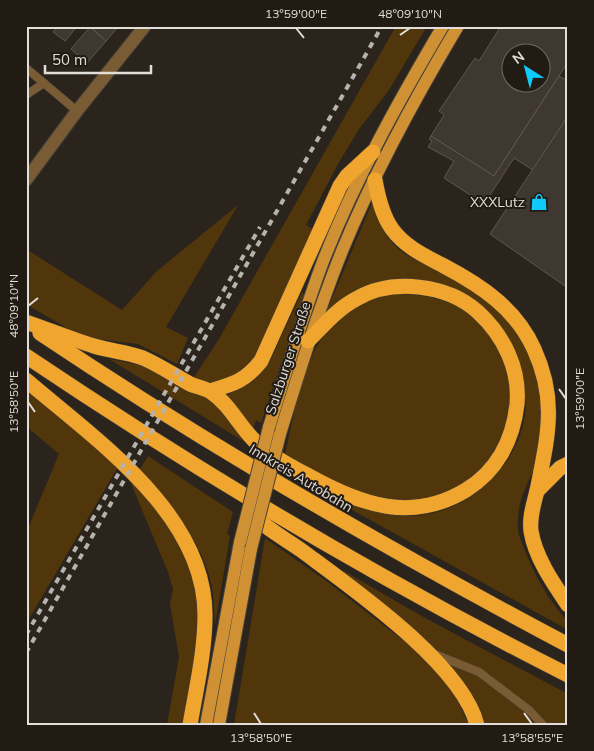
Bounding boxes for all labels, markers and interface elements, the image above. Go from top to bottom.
text: 13°59'00"E [265,6,327,21]
text: 48°09'10"N [378,6,442,21]
scale bar [45,42,151,74]
north arrow [502,42,552,92]
text: N [509,47,528,68]
text: 50 m [52,50,87,69]
shop icon: XXXLutz [529,192,549,212]
place label: XXXLutz [470,193,525,211]
text: 48°09'10"N [6,274,21,338]
street label: Salzburger Straße [261,299,315,417]
text: 13°59'00"E [572,368,587,430]
text: 13°58'50"E [6,371,21,433]
street label: Innkreis Autobahn [246,440,356,516]
text: 13°58'50"E [230,730,292,745]
text: 13°58'55"E [501,730,563,745]

